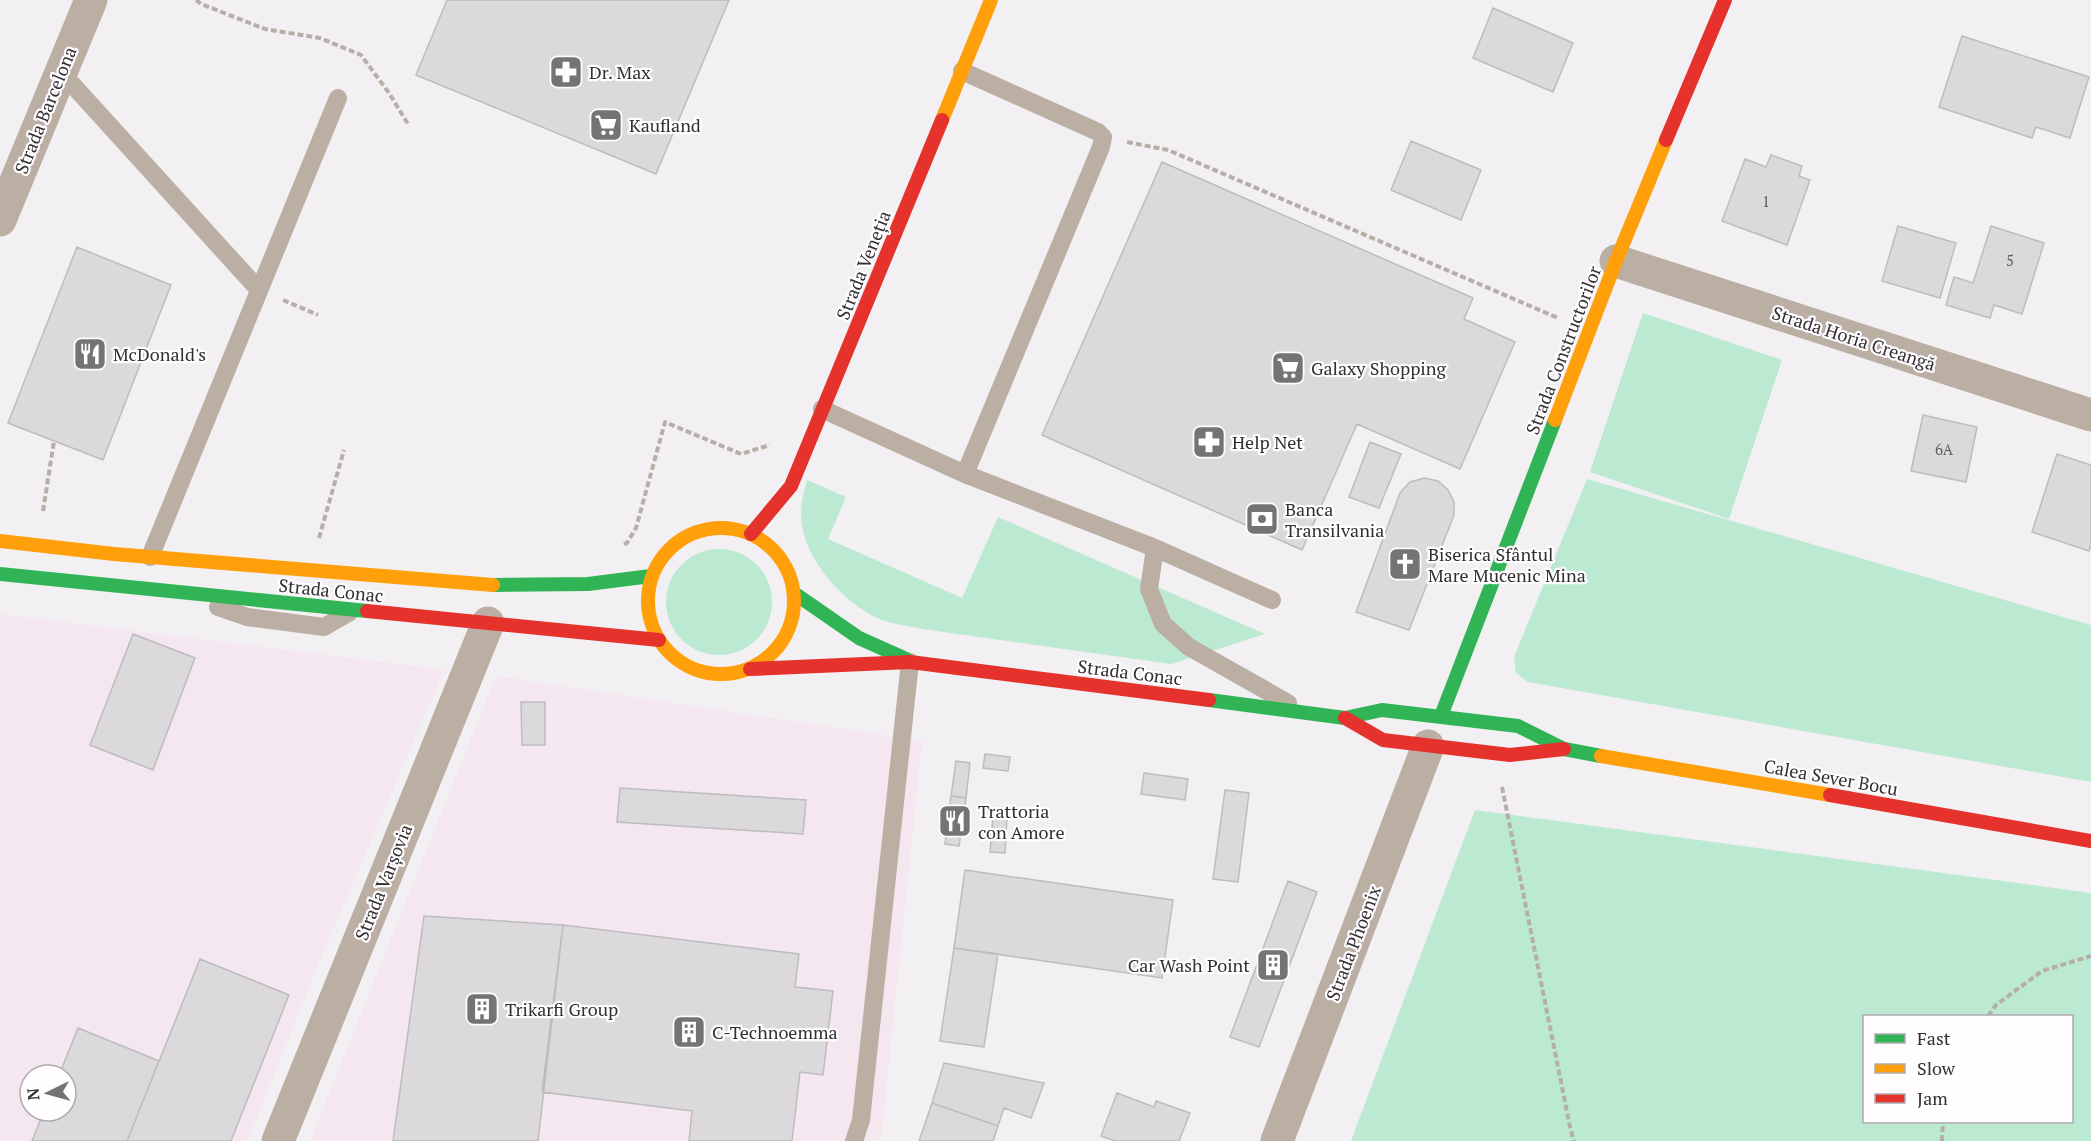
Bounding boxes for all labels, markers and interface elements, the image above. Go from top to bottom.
street label: Strada Barcelona [9,43,81,177]
pharmacy icon: Dr. Max [548,54,584,90]
place label: Dr. Max [589,60,651,84]
supermarket icon: Kaufland [588,107,624,143]
place label: Kaufland [629,113,701,137]
house number: 1 [1762,191,1770,211]
street label: Strada Veneția [830,207,896,323]
house number: 5 [2006,250,2014,270]
street label: Strada Constructorilor [1520,262,1606,438]
street label: Strada Horia Creangă [1769,300,1939,376]
restaurant icon: McDonald's [72,336,108,372]
place label: McDonald's [113,342,206,366]
supermarket icon: Galaxy Shopping [1270,350,1306,386]
place label: Galaxy Shopping [1311,356,1446,380]
pharmacy icon: Help Net [1191,424,1227,460]
place label: Help Net [1232,430,1303,454]
house number: 6A [1935,439,1954,459]
place label: Banca Transilvania [1285,497,1384,542]
bank icon: Banca Transilvania [1244,501,1280,537]
place label: Biserica Sfântul Mare Mucenic Mina [1428,542,1586,587]
church icon: Biserica Sfântul Mare Mucenic Mina [1387,546,1423,582]
street label: Strada Conac [277,573,385,607]
street label: Strada Conac [1076,654,1184,690]
street label: Calea Sever Bocu [1762,753,1900,801]
place label: Trattoria con Amore [978,799,1065,844]
restaurant icon: Trattoria con Amore [937,803,973,839]
street label: Strada Varșovia [349,820,417,944]
street label: Strada Phoenix [1320,881,1386,1004]
building icon: Car Wash Point [1255,947,1291,983]
place label: Car Wash Point [1128,953,1250,977]
building icon: Trikarfi Group [464,991,500,1027]
place label: Trikarfi Group [505,997,618,1021]
building icon: C-Technoemma [671,1014,707,1050]
legend [1863,1015,2073,1123]
place label: C-Technoemma [712,1020,838,1044]
text: Fast [1917,1026,1951,1050]
text: Slow [1917,1056,1956,1080]
north arrow [18,1063,78,1123]
text: Jam [1917,1086,1948,1110]
text: N [22,1087,45,1101]

